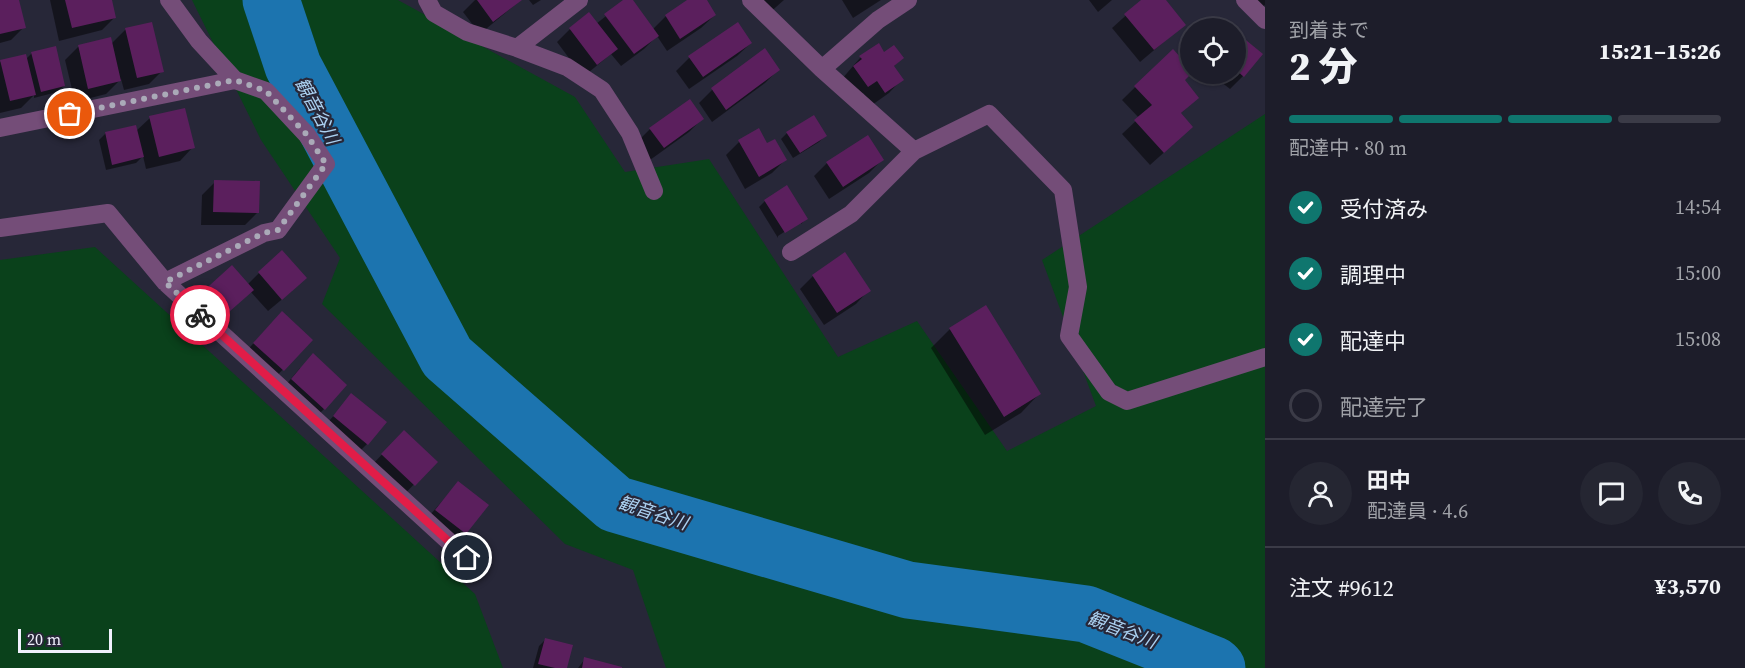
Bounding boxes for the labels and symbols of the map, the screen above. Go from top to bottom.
water label: 観音谷川 [290,73,346,150]
pin [44,88,95,139]
courier [170,285,230,345]
water label: 観音谷川 [615,490,693,536]
pin [441,532,492,583]
water label: 観音谷川 [1084,605,1162,655]
scale bar [18,626,112,654]

